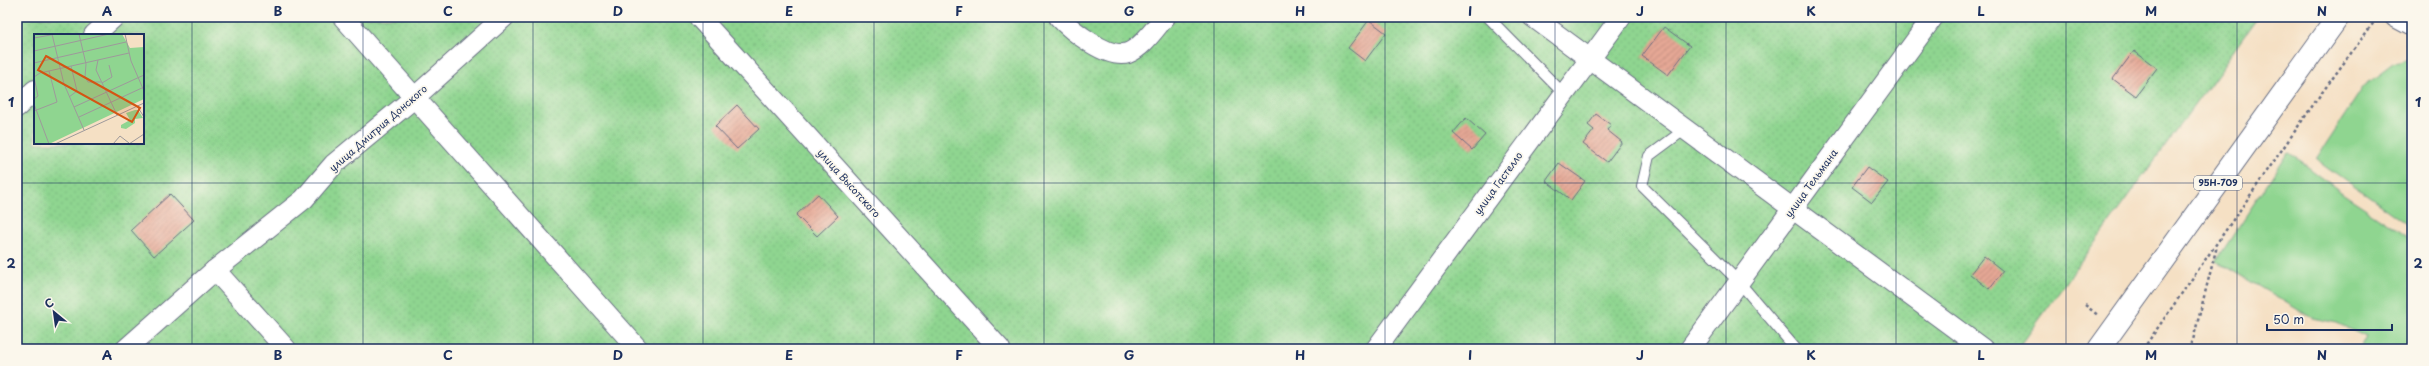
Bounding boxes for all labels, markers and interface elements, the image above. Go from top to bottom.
text: A [102,1,112,20]
text: B [274,1,283,20]
text: C [443,1,453,20]
text: D [613,1,623,20]
text: E [785,1,793,20]
text: F [955,1,963,20]
text: G [1124,1,1134,20]
text: H [1295,1,1305,20]
text: I [1468,1,1472,20]
text: J [1636,1,1644,20]
text: K [1806,1,1816,20]
text: L [1977,1,1985,20]
text: M [2145,1,2157,20]
text: N [2317,1,2327,20]
inset map [34,34,144,144]
street label: улица Дмитрия Донского [325,81,430,174]
text: 1 [8,92,14,111]
text: 1 [2415,92,2421,111]
street label: улица Высотского [814,145,885,221]
street label: улица Тельмана [1781,145,1841,220]
street label: улица Гастелло [1470,148,1526,217]
road number: 95Н-709 [2194,176,2242,190]
text: 2 [6,253,16,272]
text: 2 [2413,253,2423,272]
north arrow [34,292,74,332]
text: С [41,293,57,312]
scale bar [2267,306,2392,332]
text: 50 m [2273,310,2304,328]
text: A [102,345,112,364]
text: B [274,345,283,364]
text: C [443,345,453,364]
text: D [613,345,623,364]
text: E [785,345,793,364]
text: F [955,345,963,364]
text: G [1124,345,1134,364]
text: H [1295,345,1305,364]
text: I [1468,345,1472,364]
text: J [1636,345,1644,364]
text: K [1806,345,1816,364]
text: L [1977,345,1985,364]
text: M [2145,345,2157,364]
text: N [2317,345,2327,364]

